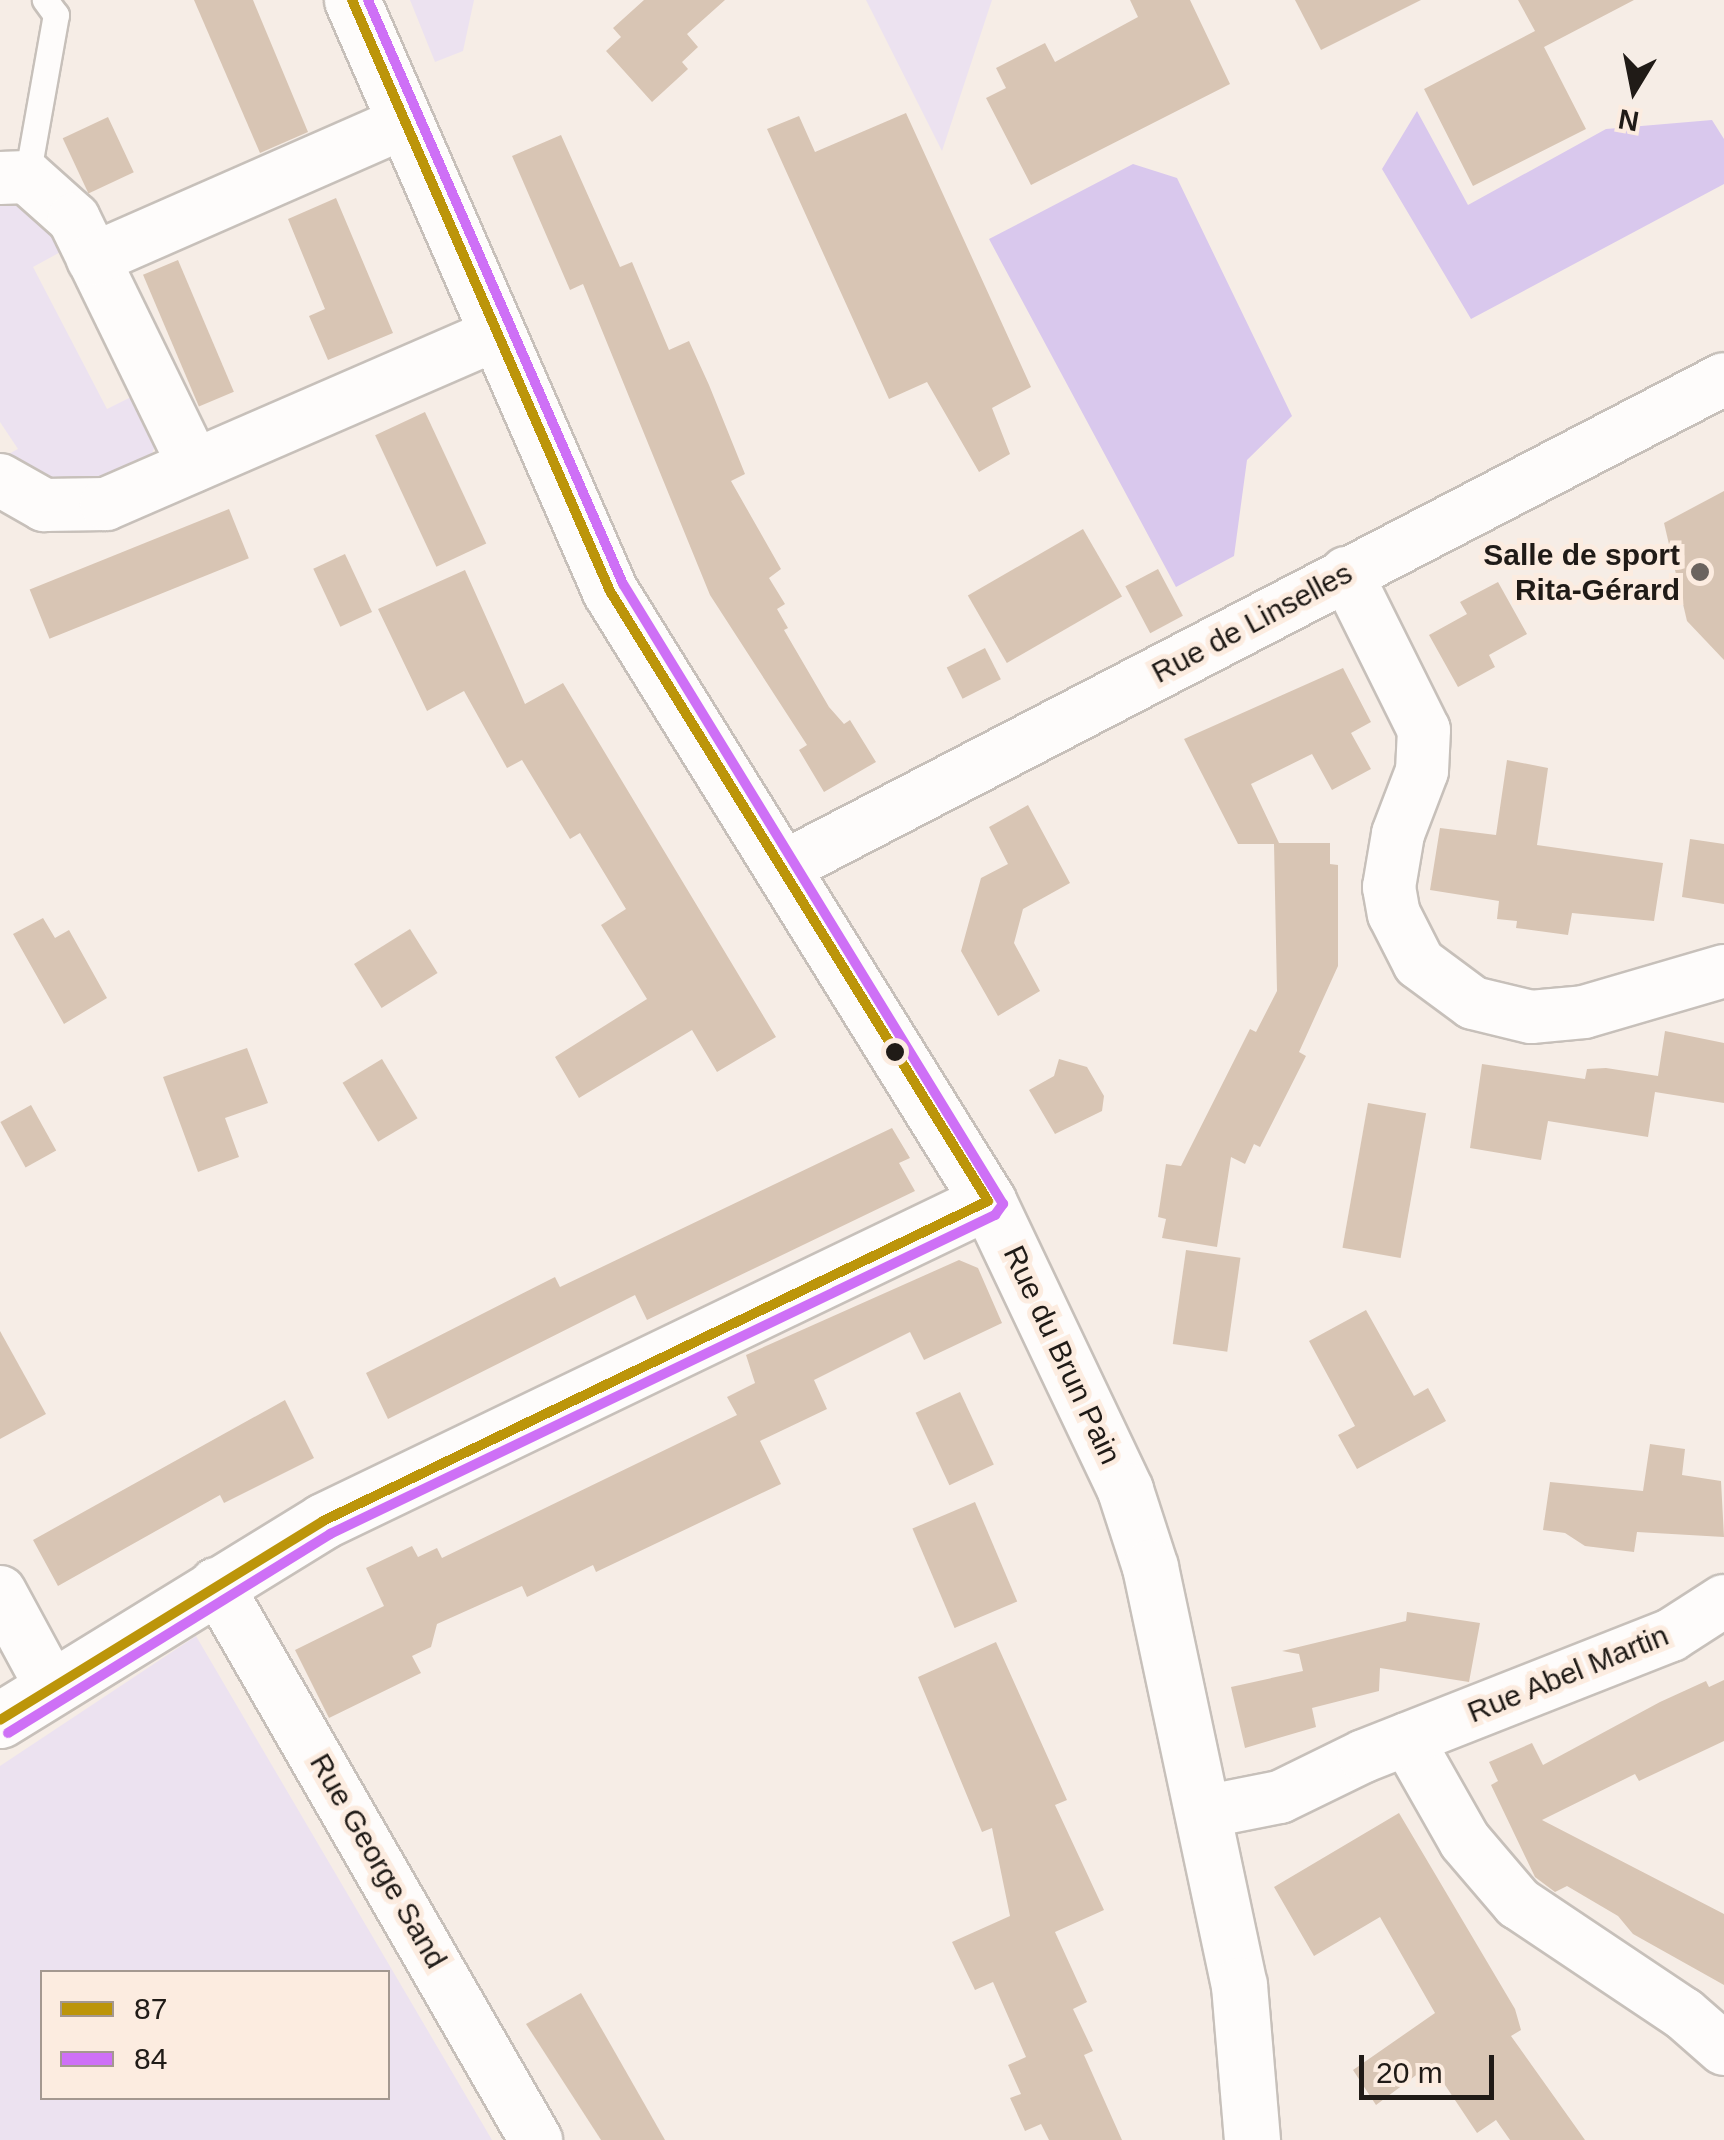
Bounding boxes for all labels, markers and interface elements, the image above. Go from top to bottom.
north arrow [1584,40,1684,140]
text: N [1616,103,1641,137]
place label: Salle de sport Rita-Gérard [1483,537,1680,608]
street label: Rue de Linselles [1146,555,1358,691]
marker: Salle de sport Rita-Gérard [1689,561,1711,583]
unlabelled marker [885,1042,905,1062]
street label: Rue du Brun Pain [996,1240,1128,1470]
street label: Rue Abel Martin [1462,1617,1674,1731]
street label: Rue George Sand [302,1747,454,1975]
legend [40,1970,390,2100]
text: 87 [134,1992,167,2025]
scale bar [1364,2035,1499,2097]
text: 84 [134,2042,167,2075]
text: 20 m [1376,2056,1443,2089]

